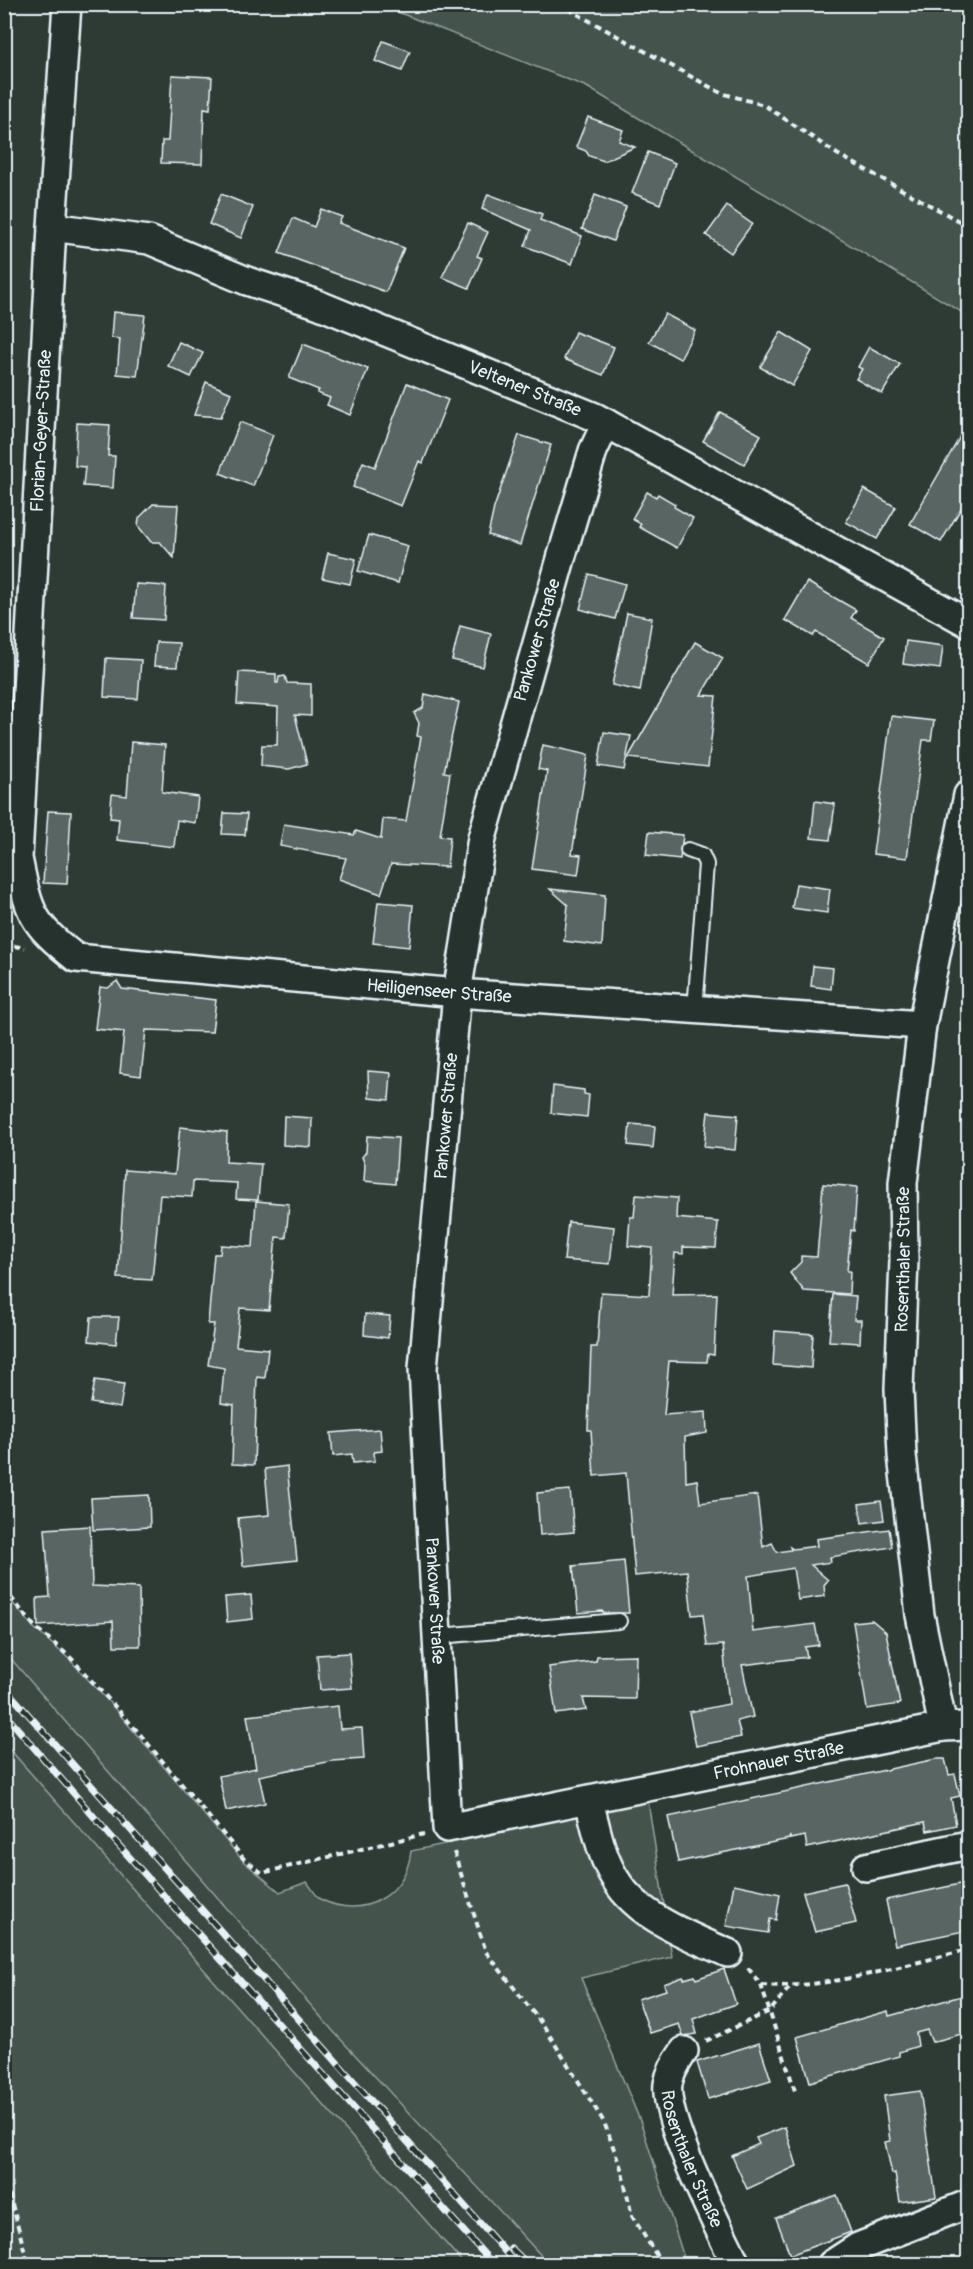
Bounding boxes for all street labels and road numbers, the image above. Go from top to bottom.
street label: Florian-Geyer-Straße [26,349,57,513]
street label: Veltener Straße [464,356,585,422]
street label: Pankower Straße [509,576,566,704]
street label: Heiligenseer Straße [366,974,512,1009]
street label: Pankower Straße [430,1052,463,1180]
street label: Rosenthaler Straße [890,1186,916,1333]
street label: Pankower Straße [420,1537,449,1665]
street label: Frohnauer Straße [711,1736,846,1785]
street label: Rosenthaler Straße [656,2089,728,2232]

